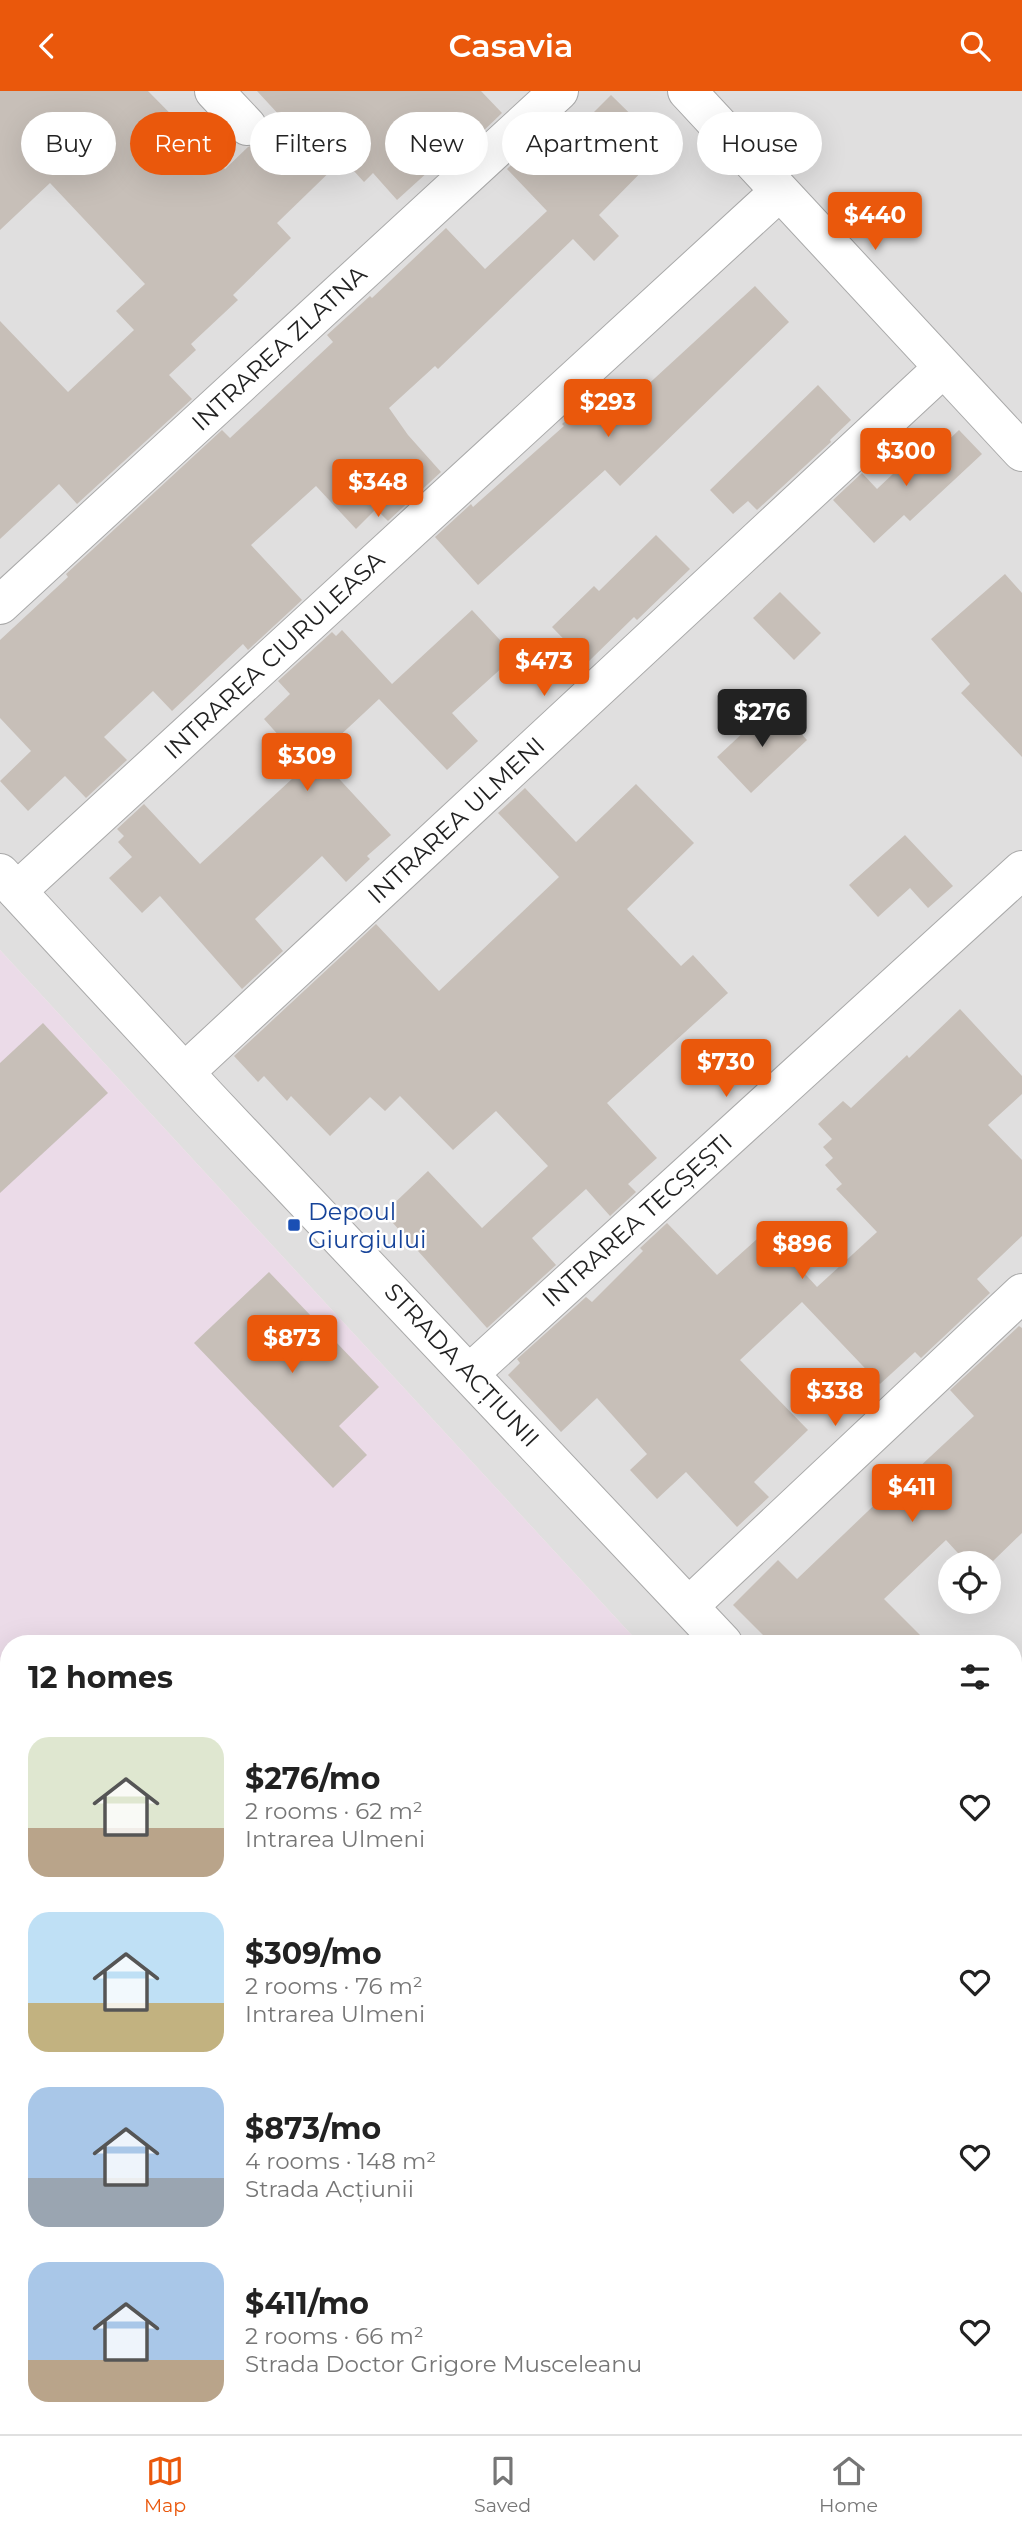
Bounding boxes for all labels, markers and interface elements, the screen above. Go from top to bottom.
text: Casavia [449,26,574,65]
icon: back [28,27,66,65]
icon: search [956,27,994,65]
chip: Buy [21,112,116,175]
chip: Rent [130,112,236,175]
chip: Filters [250,112,371,175]
chip: New [385,112,488,175]
chip: Apartment [502,112,683,175]
chip: House [697,112,822,175]
pin: $440 [834,193,916,252]
text: $440 [844,201,906,229]
street label: INTRAREA ZLATNA [186,259,373,437]
pin: $293 [567,379,649,439]
text: $293 [580,388,636,416]
pin: $300 [865,429,947,488]
text: $300 [876,437,936,465]
pin: $348 [337,459,419,519]
text: $348 [348,468,408,496]
street label: INTRAREA CIURULEASA [158,545,391,765]
pin: $473 [503,639,585,698]
text: $473 [515,647,573,675]
pin: $276 [721,689,803,749]
text: $276 [734,698,790,726]
street label: INTRAREA ULMENI [362,731,550,909]
pin: $309 [266,733,348,793]
text: $309 [278,742,336,770]
pin: $730 [685,1039,767,1099]
text: $730 [697,1048,755,1076]
street label: INTRAREA TECȘEȘTI [536,1127,738,1313]
place label: Depoul Giurgiului [308,1197,427,1254]
marker: Depoul Giurgiului [286,1217,302,1233]
pin: $896 [761,1221,843,1281]
text: $896 [772,1230,832,1258]
street label: STRADA ACȚIUNII [379,1277,545,1453]
pin: $873 [251,1315,333,1375]
text: $873 [263,1324,321,1352]
pin: $338 [794,1369,876,1428]
text: $338 [807,1377,863,1405]
pin: $411 [871,1465,953,1524]
text: $411 [888,1473,936,1501]
map controls [938,1551,1001,1614]
button: locate [938,1551,1001,1614]
icon: filters [956,1658,994,1696]
text: 12 homes [28,1659,173,1696]
text: $276/mo [245,1760,380,1797]
icon: home [84,1765,168,1849]
icon: heart [956,1788,994,1826]
text: 2 rooms · 62 m² [245,1797,423,1825]
text: Intrarea Ulmeni [245,1825,425,1853]
text: $309/mo [245,1935,382,1972]
icon: home [84,1940,168,2024]
icon: heart [956,1963,994,2001]
text: 2 rooms · 76 m² [245,1972,423,2000]
text: Intrarea Ulmeni [245,2000,425,2028]
text: $873/mo [245,2110,381,2147]
icon: home [84,2115,168,2199]
icon: heart [956,2138,994,2176]
text: 4 rooms · 148 m² [245,2147,436,2175]
text: Strada Acțiunii [245,2175,414,2203]
text: $411/mo [245,2285,369,2322]
icon: home [84,2290,168,2374]
icon: heart [956,2313,994,2351]
text: 2 rooms · 66 m² [245,2322,424,2350]
text: Strada Doctor Grigore Musceleanu [245,2350,642,2378]
tab: Map [144,2452,186,2517]
tab: Saved [474,2452,531,2517]
tab: Home [819,2452,878,2517]

